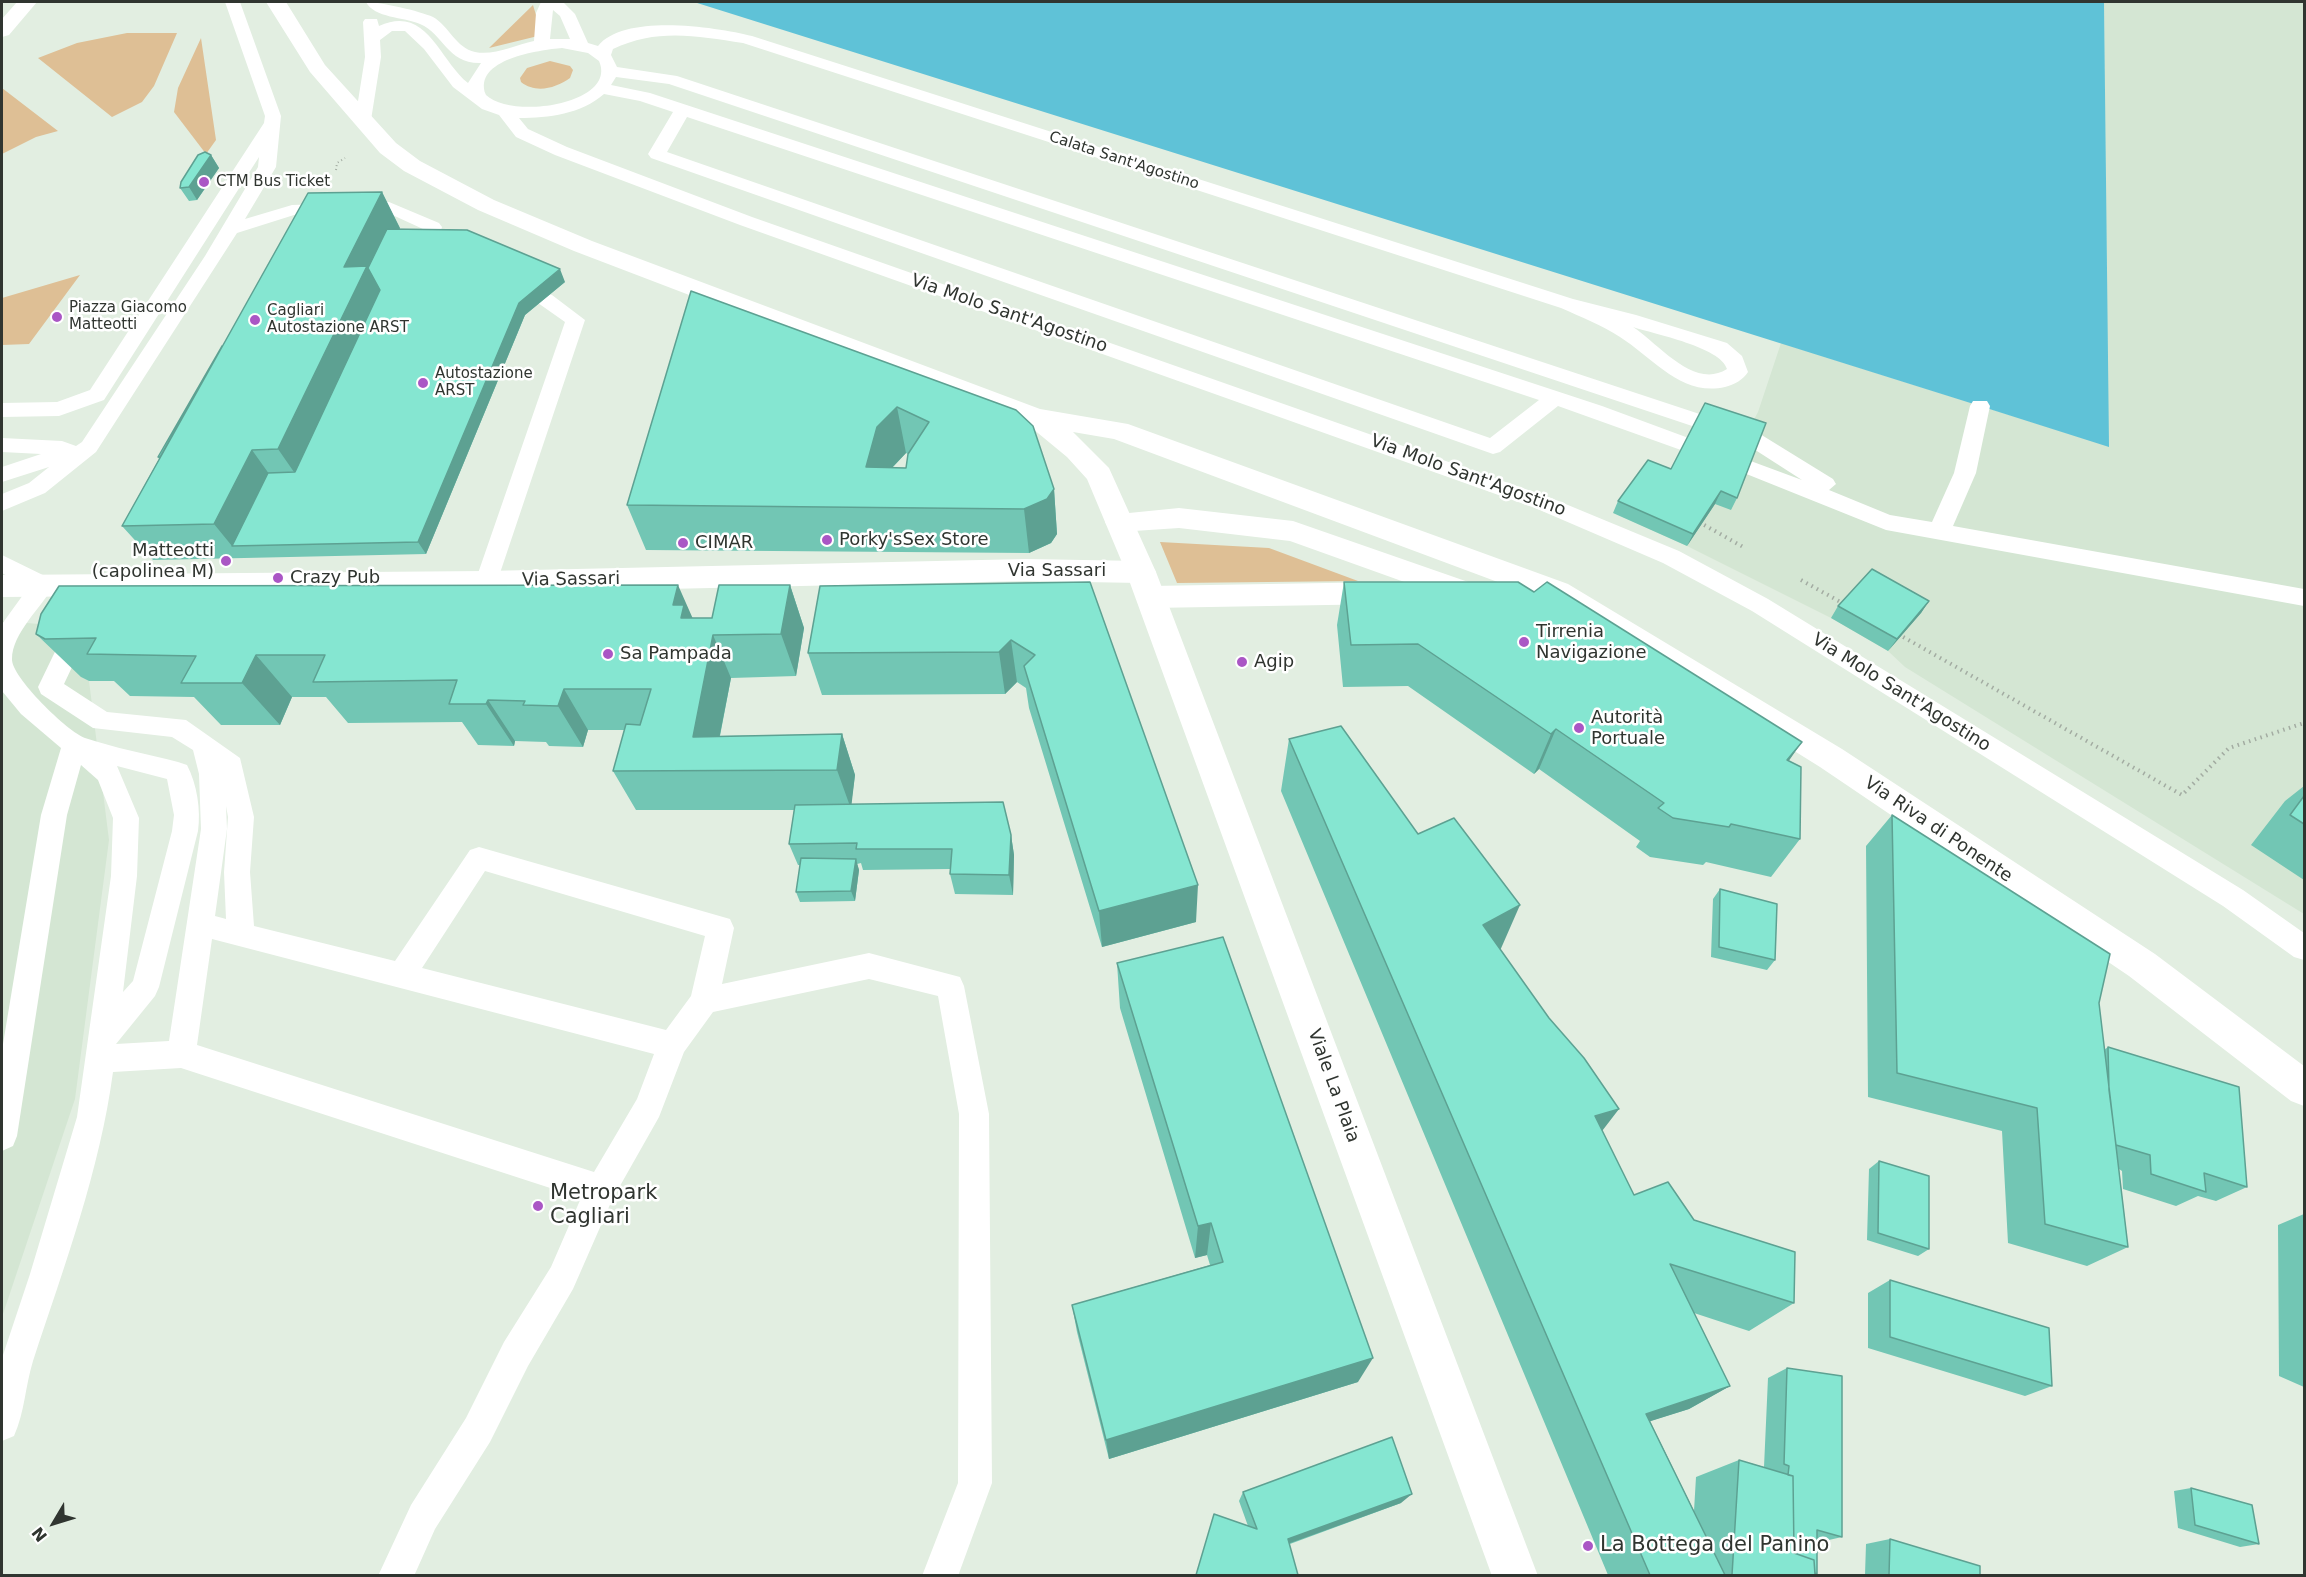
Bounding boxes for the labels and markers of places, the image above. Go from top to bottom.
place label: CTM Bus Ticket [216,173,330,191]
marker: CTM Bus Ticket [197,175,211,189]
place label: Piazza Giacomo Matteotti [69,299,187,334]
place label: Cagliari Autostazione ARST [267,302,409,337]
marker: Piazza Giacomo Matteotti [50,310,64,324]
marker: Cagliari Autostazione ARST [248,313,262,327]
place label: Autostazione ARST [435,365,533,400]
marker: Autostazione ARST [416,376,430,390]
place label: Porky'sSex Store [839,529,989,551]
place label: CIMAR [695,532,753,554]
marker: Porky'sSex Store [820,533,834,547]
marker: CIMAR [676,536,690,550]
place label: Matteotti (capolinea M) [92,540,214,582]
marker: Matteotti (capolinea M) [219,554,233,568]
place label: Crazy Pub [290,567,380,589]
marker: Crazy Pub [271,571,285,585]
place label: Tirrenia Navigazione [1536,621,1647,664]
marker: Tirrenia Navigazione [1517,635,1531,649]
place label: Sa Pampada [620,643,732,665]
marker: Sa Pampada [601,647,615,661]
place label: Agip [1254,651,1294,673]
marker: Agip [1235,655,1249,669]
place label: Autorità Portuale [1591,707,1665,750]
marker: Autorità Portuale [1572,721,1586,735]
place label: Metropark Cagliari [550,1181,657,1231]
marker: Metropark Cagliari [531,1199,545,1213]
place label: La Bottega del Panino [1600,1533,1829,1559]
marker: La Bottega del Panino [1581,1539,1595,1553]

